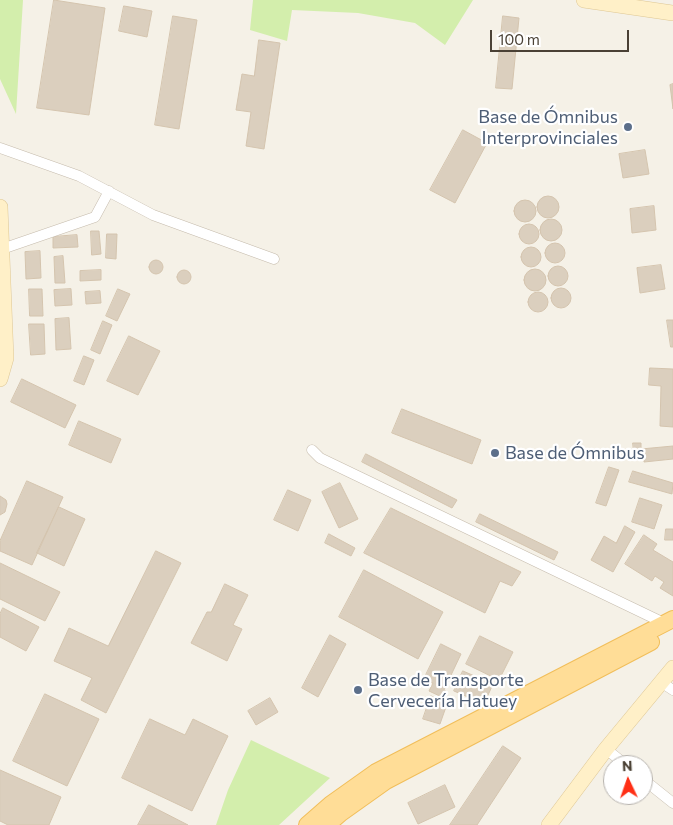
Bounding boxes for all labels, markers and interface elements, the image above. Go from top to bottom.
scale bar [493,20,632,52]
text: 100 m [498,30,540,48]
place label: Base de Ómnibus Interprovinciales [478,106,618,148]
marker: Base de Ómnibus Interprovinciales [622,121,634,133]
place label: Base de Ómnibus [505,442,645,464]
marker: Base de Ómnibus [489,447,501,459]
place label: Base de Transporte Cervecería Hatuey [368,669,524,712]
marker: Base de Transporte Cervecería Hatuey [352,684,364,696]
north arrow [603,755,653,805]
text: N [622,757,633,774]

